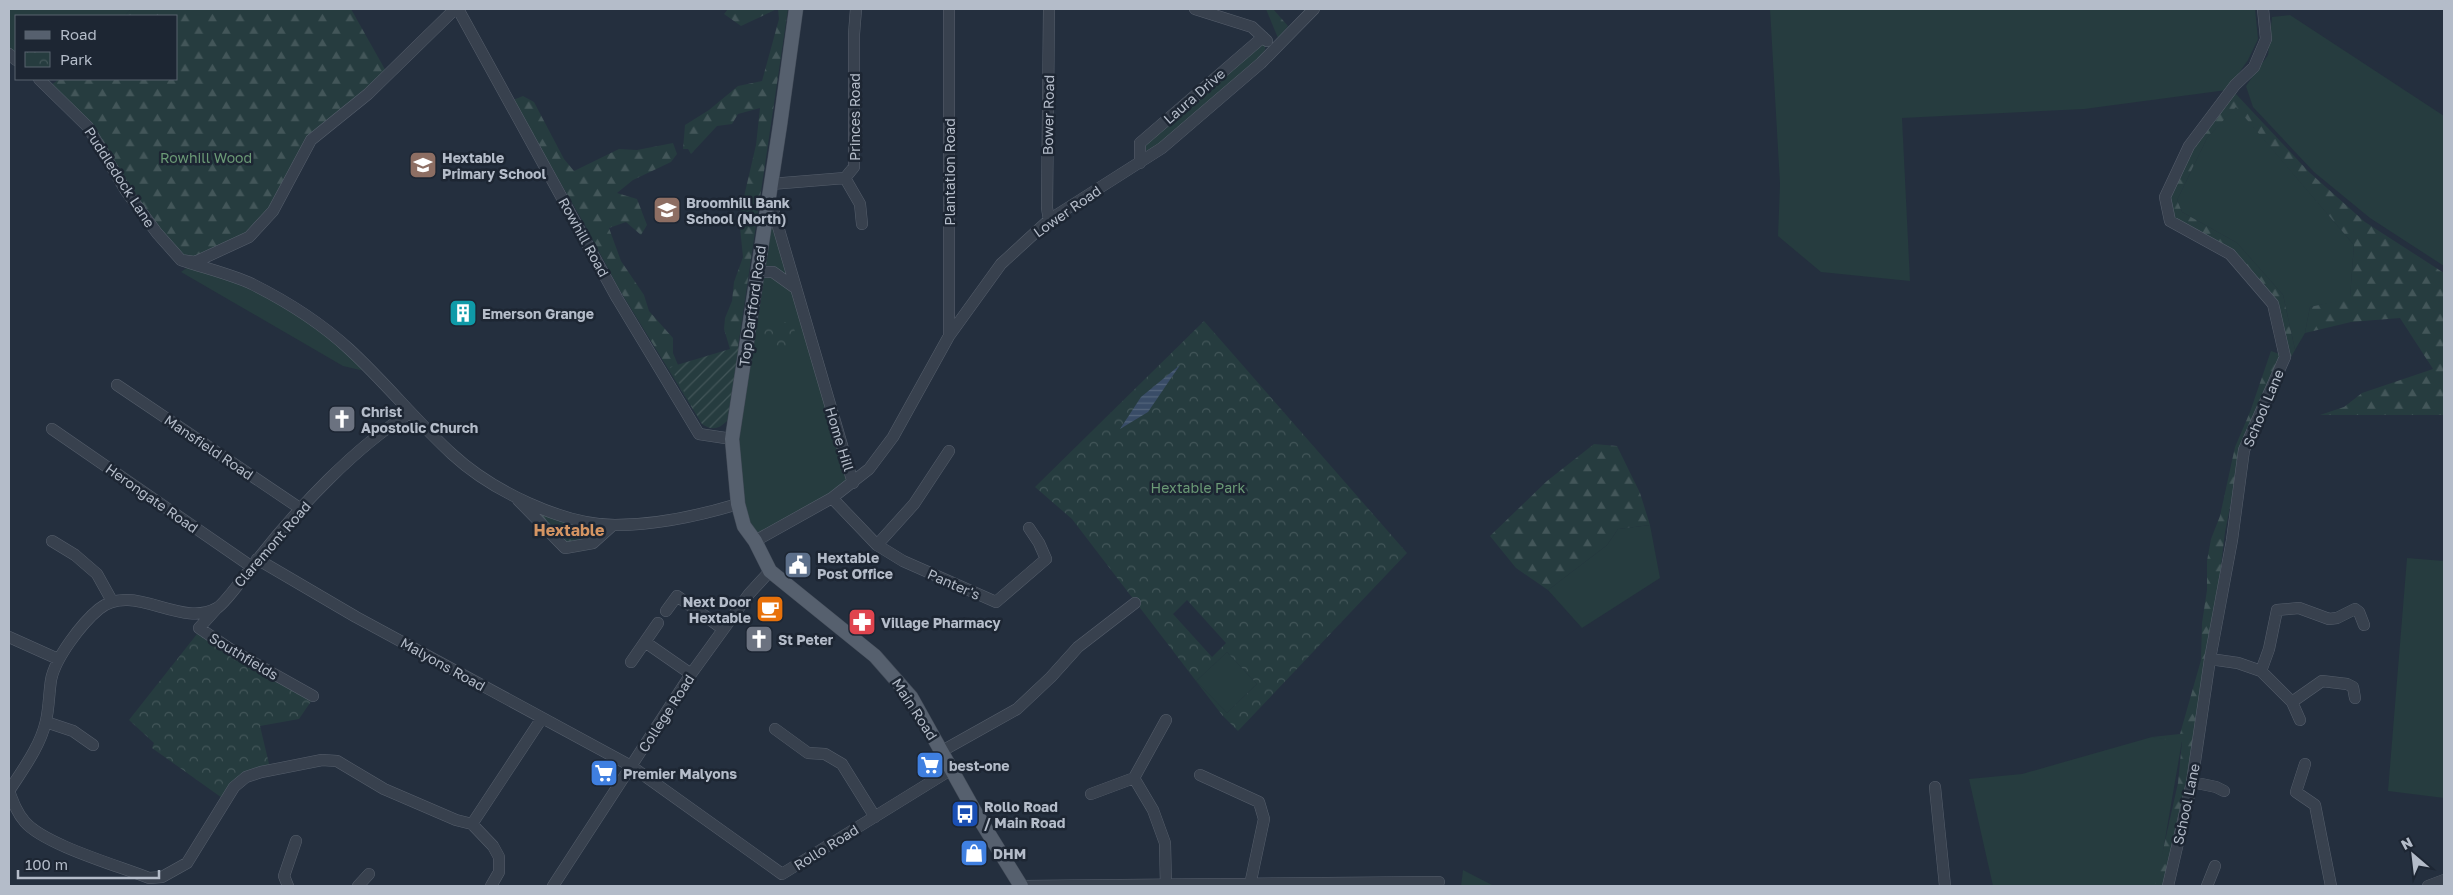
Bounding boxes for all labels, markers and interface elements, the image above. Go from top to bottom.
legend [15,15,178,80]
text: Road [60,25,97,43]
text: Park [60,50,93,68]
street label: Laura Drive [1160,65,1228,127]
street label: Princes Road [846,73,863,161]
street label: Bower Road [1039,75,1057,155]
street label: Plantation Road [941,118,958,226]
street label: Puddledock Lane [81,124,159,230]
park label: Rowhill Wood [160,149,252,166]
place label: Hextable Primary School [442,149,546,182]
school or university icon: Hextable Primary School [408,150,438,180]
street label: Lower Road [1030,181,1104,241]
street label: Rowhill Road [555,194,613,280]
place label: Broomhill Bank School (North) [686,194,790,227]
school or university icon: Broomhill Bank School (North) [652,195,682,225]
street label: Top Dartford Road [735,244,769,368]
building icon: Emerson Grange [448,298,478,328]
place label: Emerson Grange [482,305,594,322]
street label: School Lane [2239,367,2287,449]
place label: Christ Apostolic Church [361,403,478,436]
church icon: Christ Apostolic Church [327,404,357,434]
street label: Home Hill [822,405,858,473]
street label: Mansfield Road [161,411,257,483]
street label: Herongate Road [102,460,202,536]
park label: Hextable Park [1151,479,1246,496]
street label: Claremont Road [230,498,314,590]
district label: Hextable [533,520,605,540]
place label: Hextable Post Office [817,549,893,582]
public building icon: Hextable Post Office [783,550,813,580]
street label: Panter's [925,565,983,603]
place label: Next Door Hextable [683,593,752,626]
cafe icon: Next Door Hextable [755,594,785,624]
pharmacy icon: Village Pharmacy [847,607,877,637]
place label: Village Pharmacy [881,614,1001,631]
church icon: St Peter [744,624,774,654]
street label: Southfields [206,629,282,683]
place label: St Peter [778,631,834,648]
street label: Malyons Road [398,634,488,694]
street label: College Road [635,671,697,755]
street label: Main Road [889,675,941,743]
supermarket icon: best-one [915,750,945,780]
place label: best-one [949,757,1009,774]
supermarket icon: Premier Malyons [589,758,619,788]
street label: School Lane [2169,762,2203,846]
place label: Premier Malyons [623,765,737,782]
place label: Rollo Road / Main Road [984,798,1065,831]
bus stop icon: Rollo Road / Main Road [950,799,980,829]
street label: Rollo Road [791,820,861,874]
north arrow [2388,830,2438,880]
text: N [2398,833,2415,853]
shop icon: DHM [959,838,989,868]
place label: DHM [993,845,1026,862]
scale bar [18,848,159,880]
text: 100 m [25,855,68,873]

